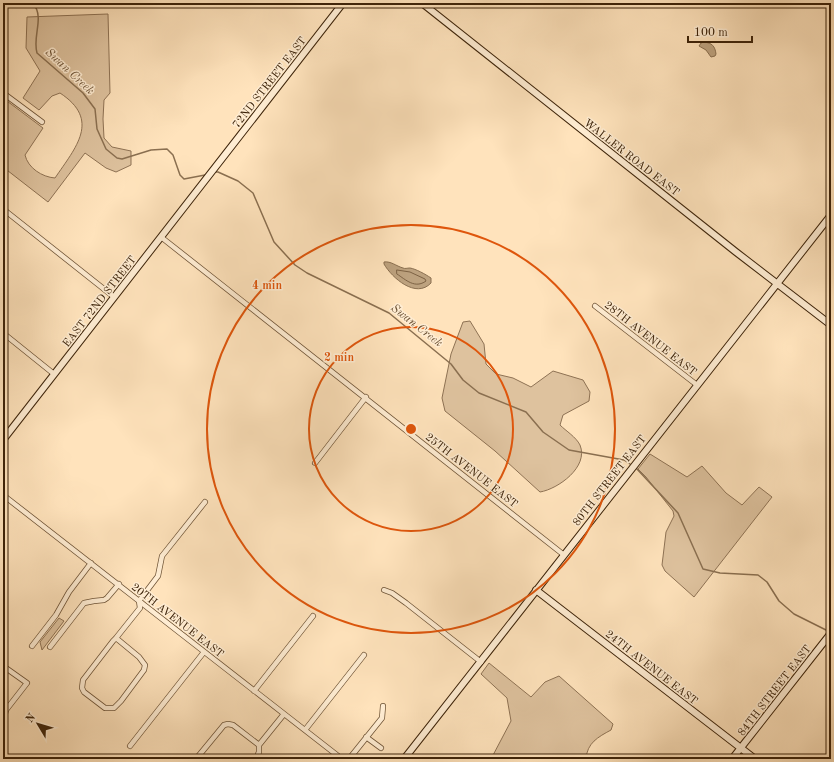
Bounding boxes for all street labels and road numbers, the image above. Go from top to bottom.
street label: 72ND STREET EAST [231,35,309,131]
street label: WALLER ROAD EAST [581,118,681,199]
street label: EAST 72ND STREET [61,254,139,350]
street label: 28TH AVENUE EAST [602,300,698,379]
street label: 25TH AVENUE EAST [423,432,519,511]
street label: 80TH STREET EAST [571,433,649,528]
street label: 20TH AVENUE EAST [129,582,225,661]
street label: 24TH AVENUE EAST [603,629,699,708]
street label: 84TH STREET EAST [736,643,814,738]

